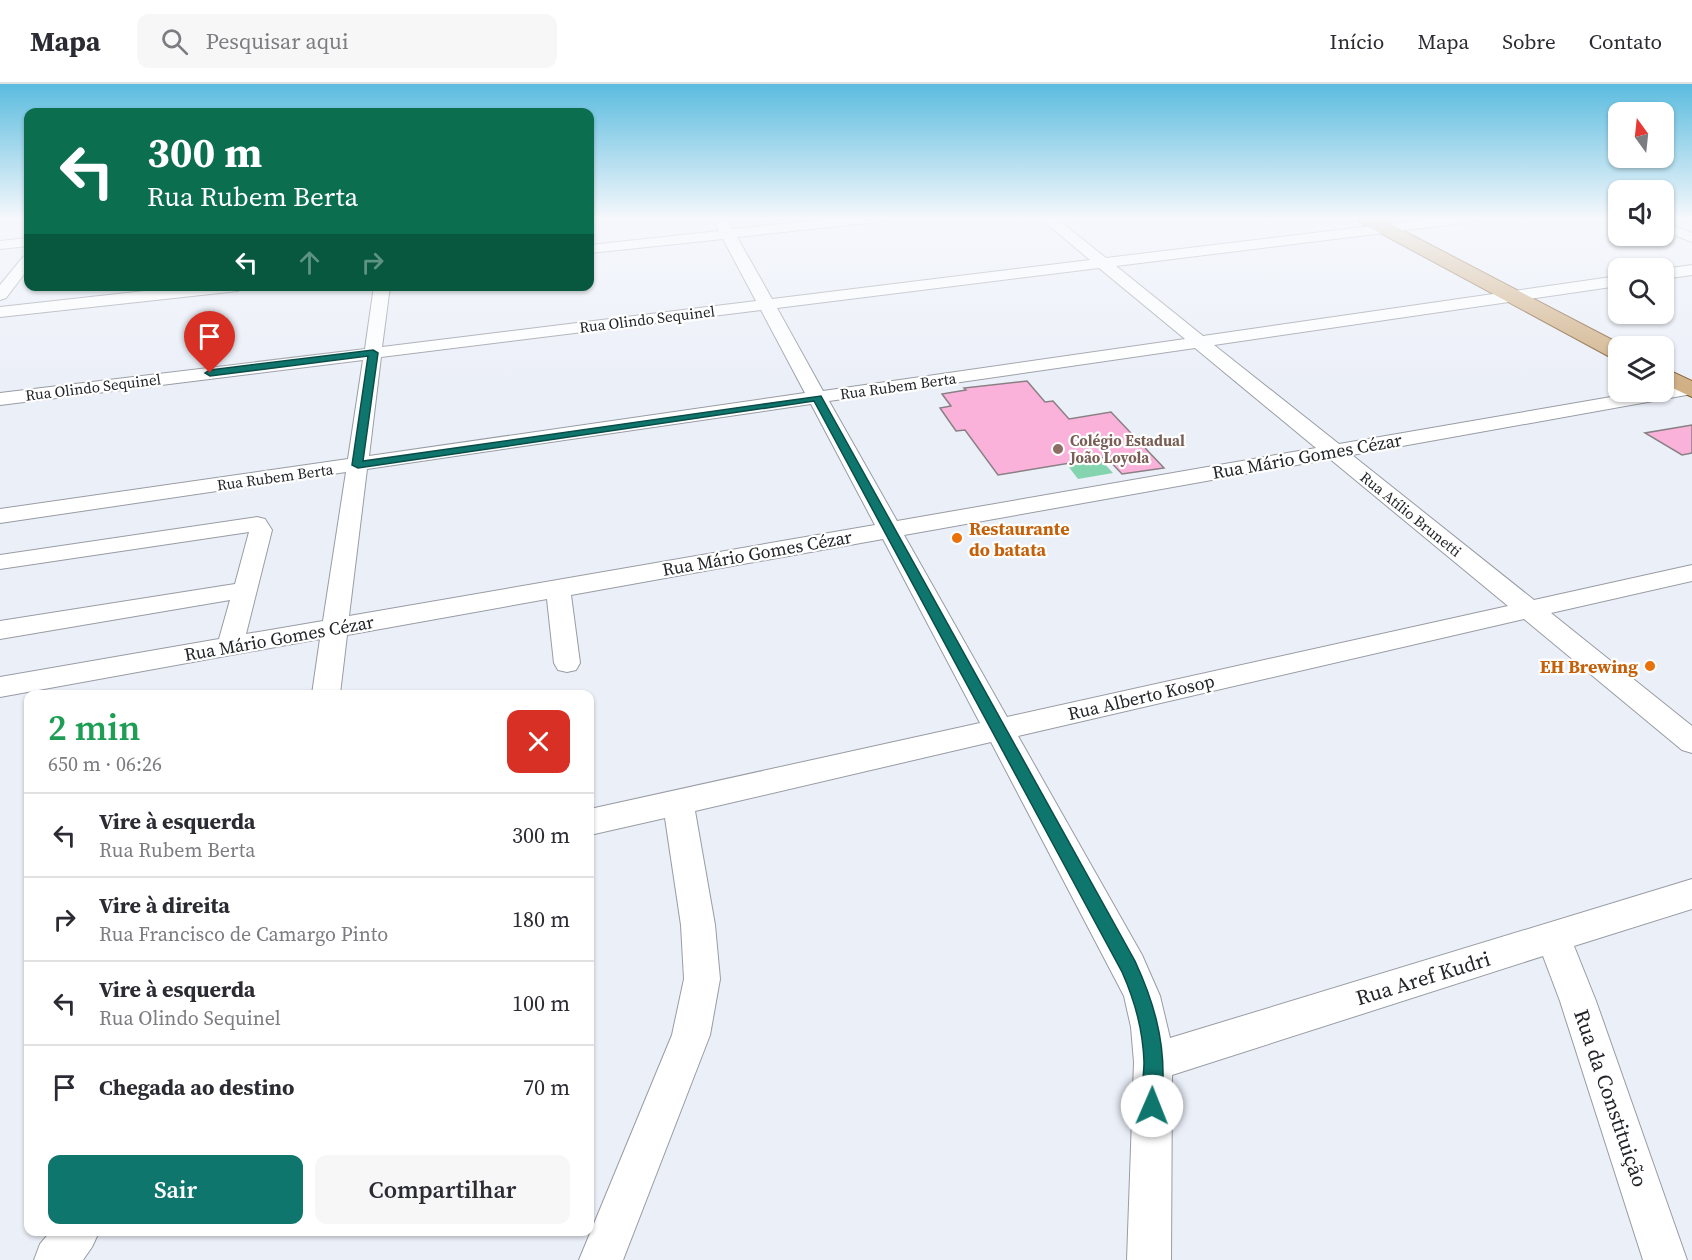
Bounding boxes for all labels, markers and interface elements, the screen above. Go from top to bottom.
search box [137,14,557,68]
text: Mapa [30,22,101,60]
icon: search [158,25,191,58]
text: Pesquisar aqui [206,26,348,56]
text: Início [1330,27,1384,56]
text: Mapa [1417,27,1469,56]
text: Sobre [1502,27,1556,56]
text: Contato [1589,27,1662,56]
north arrow [1608,102,1674,168]
map controls [1608,102,1674,402]
text: 300 m [147,123,262,181]
icon: left [48,132,126,210]
text: Rua Rubem Berta [147,178,358,215]
button: sound [1608,180,1674,246]
icon: left [230,246,263,279]
icon: ahead [293,246,326,279]
icon: right [356,246,389,279]
button: search [1608,258,1674,324]
street label: Rua Olindo Sequinel [578,300,716,338]
pin [184,311,235,373]
icon: arrive [193,320,226,353]
button: layers [1608,336,1674,402]
street label: Rua Rubem Berta [838,367,958,405]
street label: Rua Olindo Sequinel [24,368,162,406]
street label: Rua Mário Gomes Cézar [1210,427,1404,485]
place label: Colégio Estadual João Loyola [1069,430,1185,468]
marker: Colégio Estadual João Loyola [1051,442,1065,456]
street label: Rua Rubem Berta [215,458,335,496]
street label: Rua Atílio Brunetti [1356,467,1466,561]
place label: Restaurante do batata [969,516,1070,562]
street label: Rua Mário Gomes Cézar [660,524,854,582]
marker: Restaurante do batata [950,531,964,545]
street label: Rua Mário Gomes Cézar [182,609,376,667]
place label: EH Brewing [1540,654,1638,679]
marker: EH Brewing [1643,659,1657,673]
street label: Rua Alberto Kosop [1065,668,1217,726]
text: 2 min [48,703,140,752]
button: close [507,710,570,773]
text: 650 m · 06:26 [48,750,162,778]
text: Vire à esquerda [99,806,255,836]
icon: left [48,819,81,852]
text: 300 m [512,820,570,850]
text: Rua Rubem Berta [99,836,255,864]
text: Vire à direita [99,890,230,920]
icon: right [48,903,81,936]
text: 180 m [512,904,570,934]
text: Rua Francisco de Camargo Pinto [99,920,388,948]
street label: Rua Aref Kudri [1352,944,1494,1012]
text: Vire à esquerda [99,974,255,1004]
icon: left [48,987,81,1020]
text: 100 m [512,988,570,1018]
text: Rua Olindo Sequinel [99,1004,281,1032]
street label: Rua da Constituição [1567,1005,1655,1191]
icon: arrive [48,1071,81,1104]
text: Chegada ao destino [99,1072,294,1102]
text: 70 m [523,1072,570,1102]
position arrow [1120,1074,1184,1138]
button: Sair [48,1155,303,1224]
button: Compartilhar [315,1155,570,1224]

